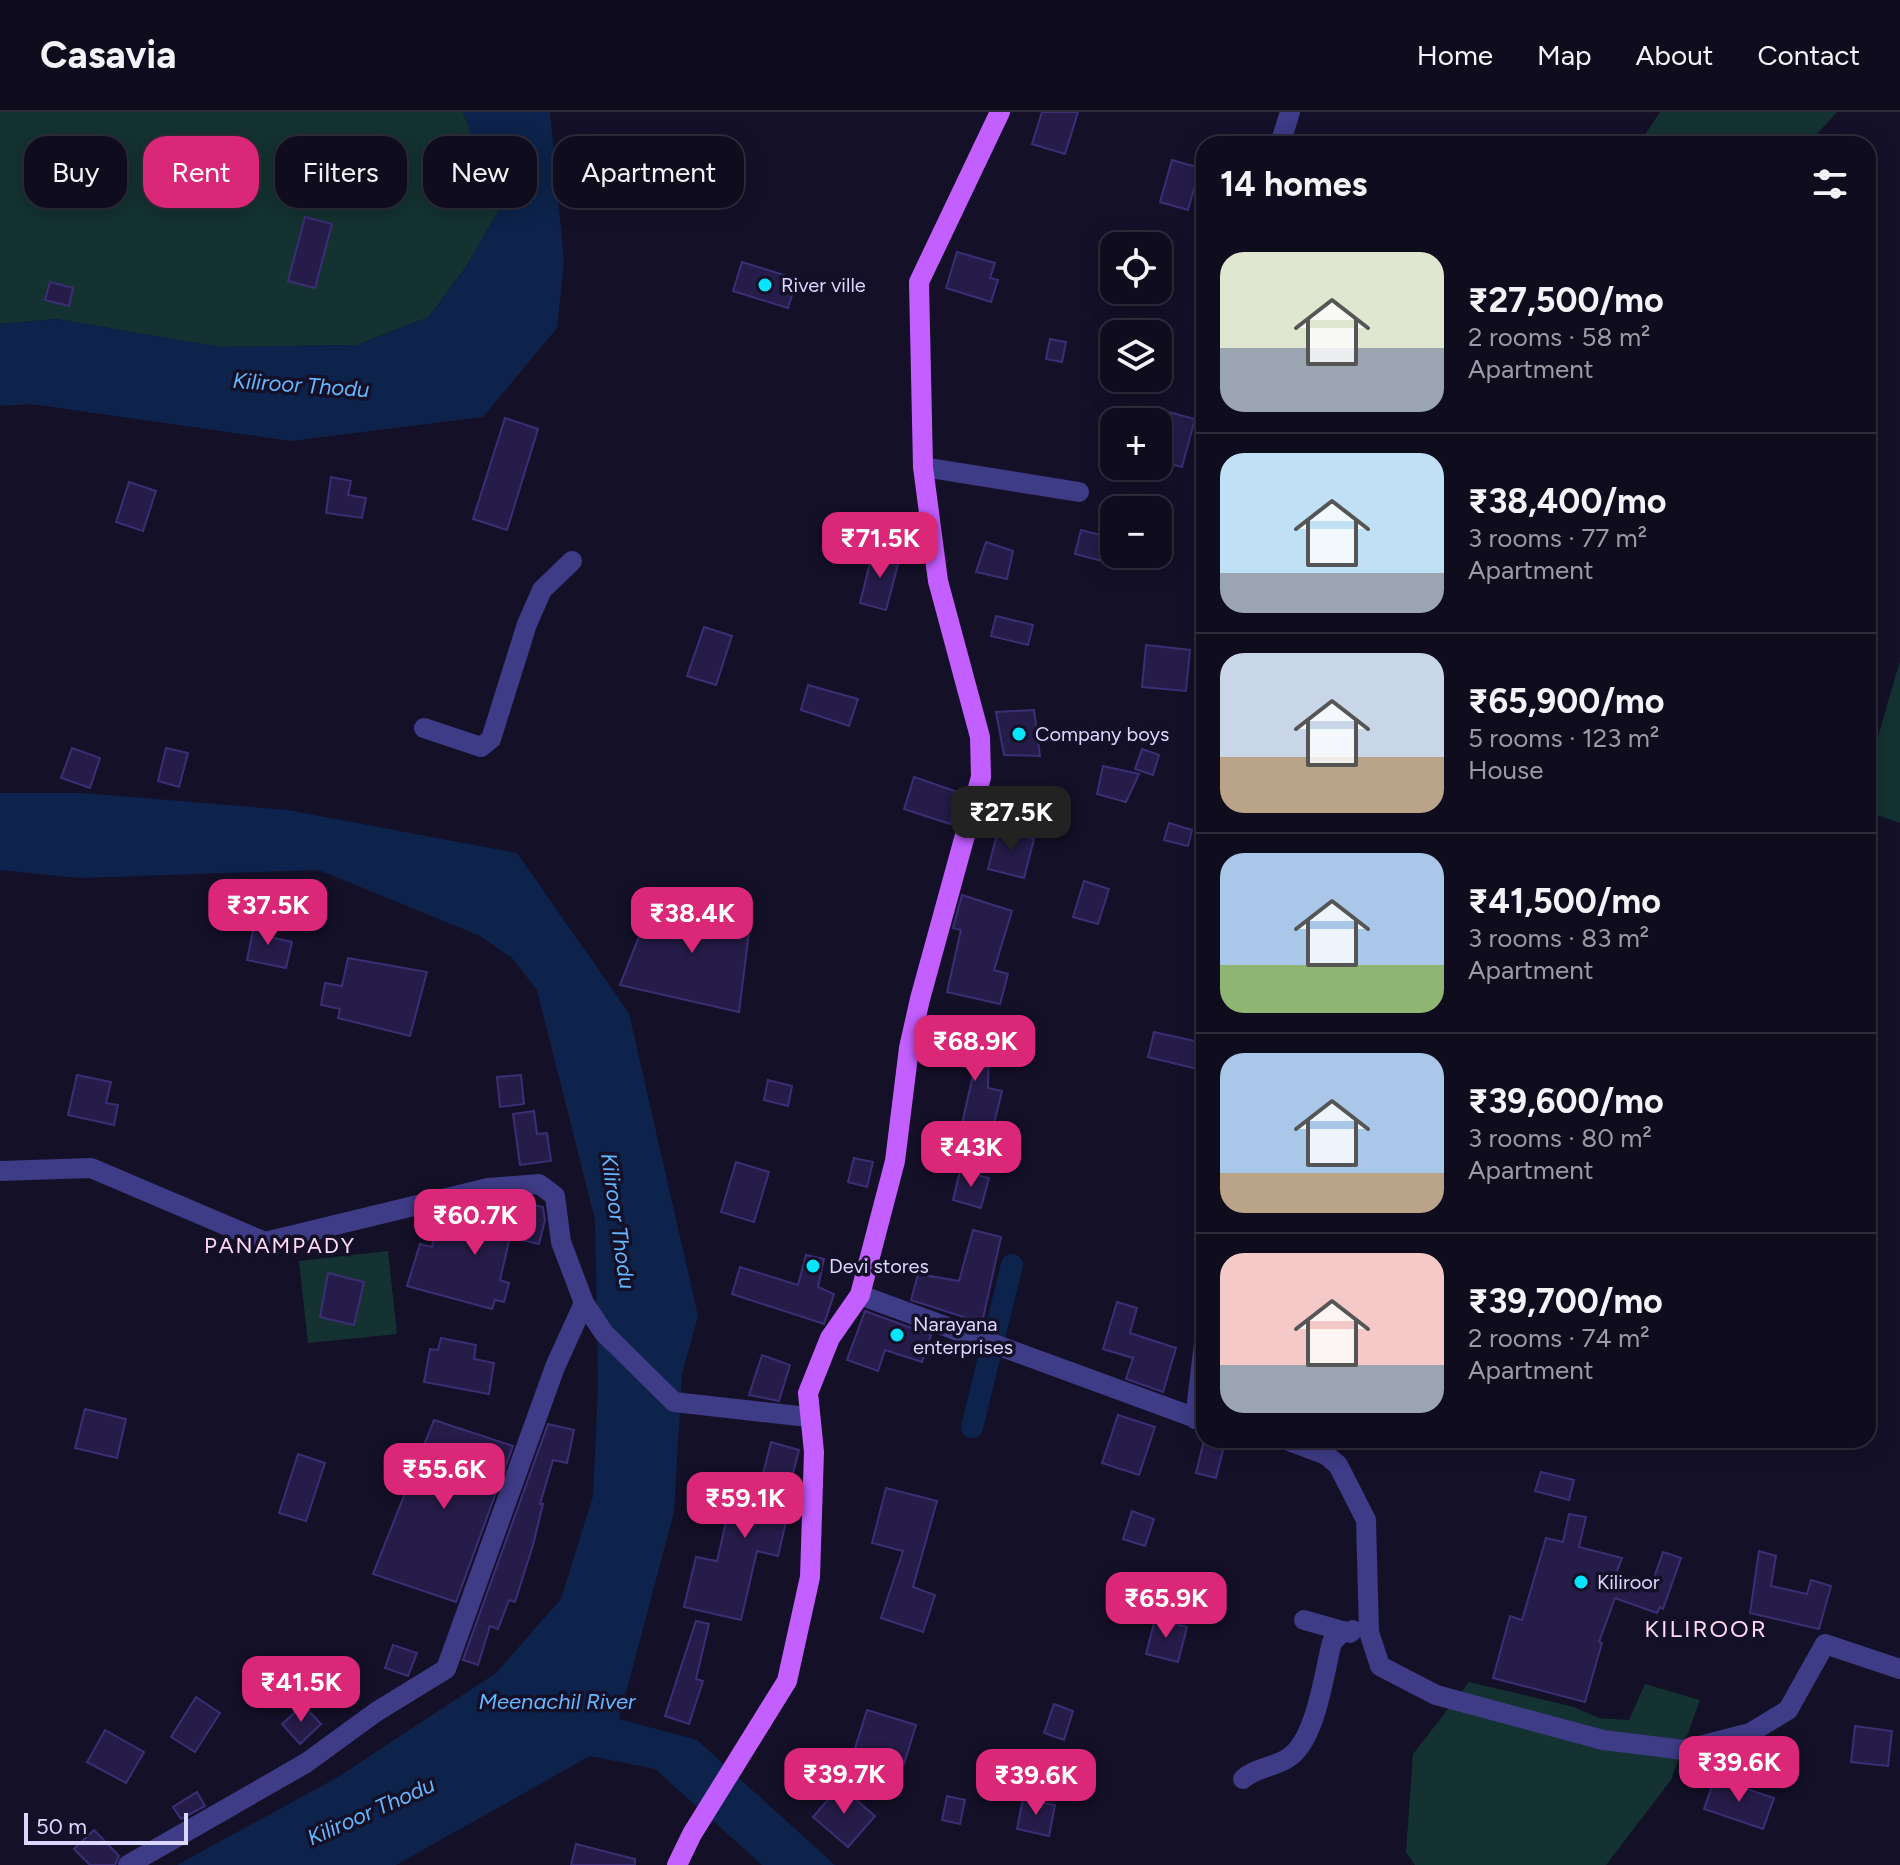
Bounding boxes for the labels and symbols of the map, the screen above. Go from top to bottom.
place label: River ville [781,273,866,297]
marker: River ville [756,276,774,294]
water label: Kiliroor Thodu [232,367,370,403]
pin: ₹71.5K [815,512,945,580]
place label: Company boys [1035,722,1169,746]
marker: Company boys [1010,725,1028,743]
pin: ₹27.5K [946,786,1076,854]
pin: ₹37.5K [203,879,333,947]
pin: ₹38.4K [627,887,757,955]
pin: ₹68.9K [910,1015,1040,1083]
pin: ₹43K [924,1121,1018,1189]
water label: Kiliroor Thodu [595,1151,641,1291]
pin: ₹60.7K [410,1189,540,1257]
district label: PANAMPADY [204,1232,356,1259]
place label: Devi stores [829,1254,929,1278]
marker: Devi stores [804,1257,822,1275]
place label: Narayana enterprises [913,1312,1013,1359]
marker: Narayana enterprises [888,1326,906,1344]
pin: ₹55.6K [379,1443,509,1511]
pin: ₹59.1K [680,1472,810,1540]
place label: Kiliroor [1597,1570,1660,1594]
pin: ₹65.9K [1101,1572,1231,1640]
marker: Kiliroor [1572,1573,1590,1591]
district label: KILIROOR [1644,1614,1768,1643]
pin: ₹41.5K [236,1656,366,1724]
water label: Meenachil River [478,1688,637,1715]
pin: ₹39.6K [1674,1736,1804,1804]
pin: ₹39.7K [779,1748,909,1816]
pin: ₹39.6K [971,1749,1101,1817]
water label: Kiliroor Thodu [303,1771,439,1851]
scale bar [24,1809,188,1845]

